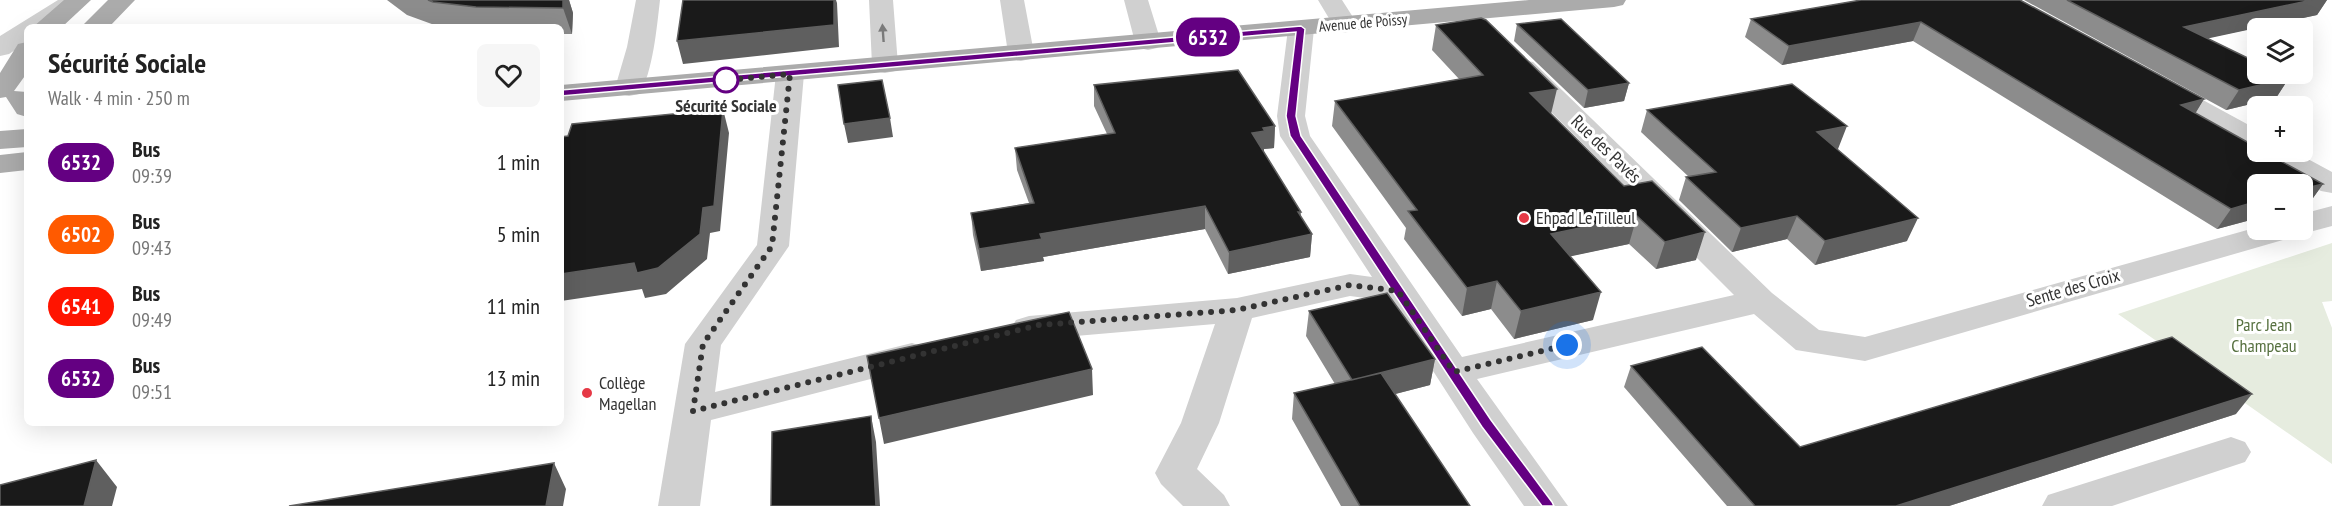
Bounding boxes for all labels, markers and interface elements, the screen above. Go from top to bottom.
street label: Avenue de Poissy [1318,9,1408,36]
line badge: 6532 [1166,18,1250,57]
map controls [2247,18,2313,240]
button: layers [2247,18,2313,84]
one-way arrow [878,23,888,42]
text: 6532 [1188,24,1228,51]
text: Sécurité Sociale [48,44,206,81]
button: heart [477,44,540,107]
marker: Sécurité Sociale [713,67,739,93]
text: Walk · 4 min · 250 m [48,85,190,111]
place label: Sécurité Sociale [675,94,777,117]
button: + [2247,96,2313,162]
street label: Rue des Pavés [1567,110,1646,188]
text: Bus [132,135,160,163]
text: 1 min [497,148,540,176]
text: 6532 [61,149,101,176]
text: 09:39 [132,163,172,189]
button: − [2247,174,2313,240]
place label: Ehpad Le Tilleul [1536,206,1636,229]
text: Bus [132,207,160,235]
marker: Ehpad Le Tilleul [1517,211,1531,225]
text: 5 min [497,220,540,248]
text: 6502 [61,221,101,248]
text: 09:43 [132,235,172,261]
street label: Sente des Croix [2023,263,2123,312]
text: Bus [132,279,160,307]
text: 11 min [487,292,540,320]
text: 6541 [61,293,101,320]
text: 09:49 [132,307,172,333]
park label: Parc Jean Champeau [2231,313,2297,357]
your location [1552,330,1582,360]
text: Bus [132,351,160,379]
text: 13 min [487,364,540,392]
text: 6532 [61,365,101,392]
place label: Collège Magellan [599,371,656,415]
text: 09:51 [132,379,172,405]
marker: Collège Magellan [580,386,594,400]

